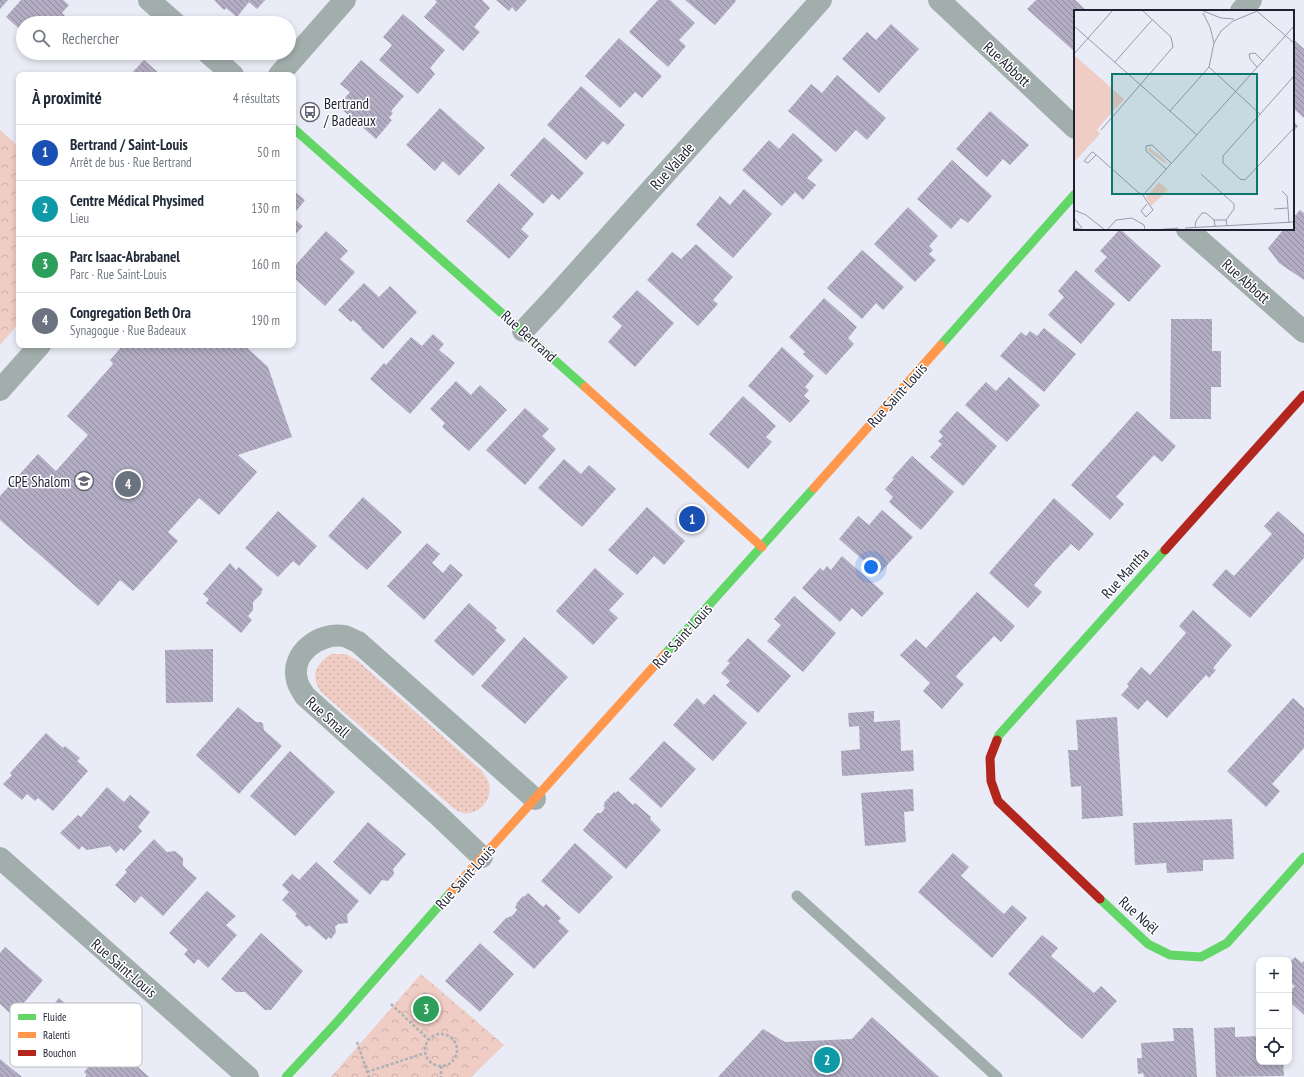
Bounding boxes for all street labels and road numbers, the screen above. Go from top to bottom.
street label: Rue Abbott [979,37,1035,91]
street label: Rue Valade [646,138,698,194]
street label: Rue Abbott [1218,255,1274,307]
street label: Rue Bertrand [497,306,561,366]
street label: Rue Saint-Louis [863,359,931,431]
street label: Rue Mantha [1097,544,1153,602]
street label: Rue Saint-Louis [648,600,716,672]
street label: Rue Small [302,692,354,742]
street label: Rue Saint-Louis [431,841,499,913]
street label: Rue Noël [1115,892,1163,938]
street label: Rue Saint-Louis [87,934,161,1002]

